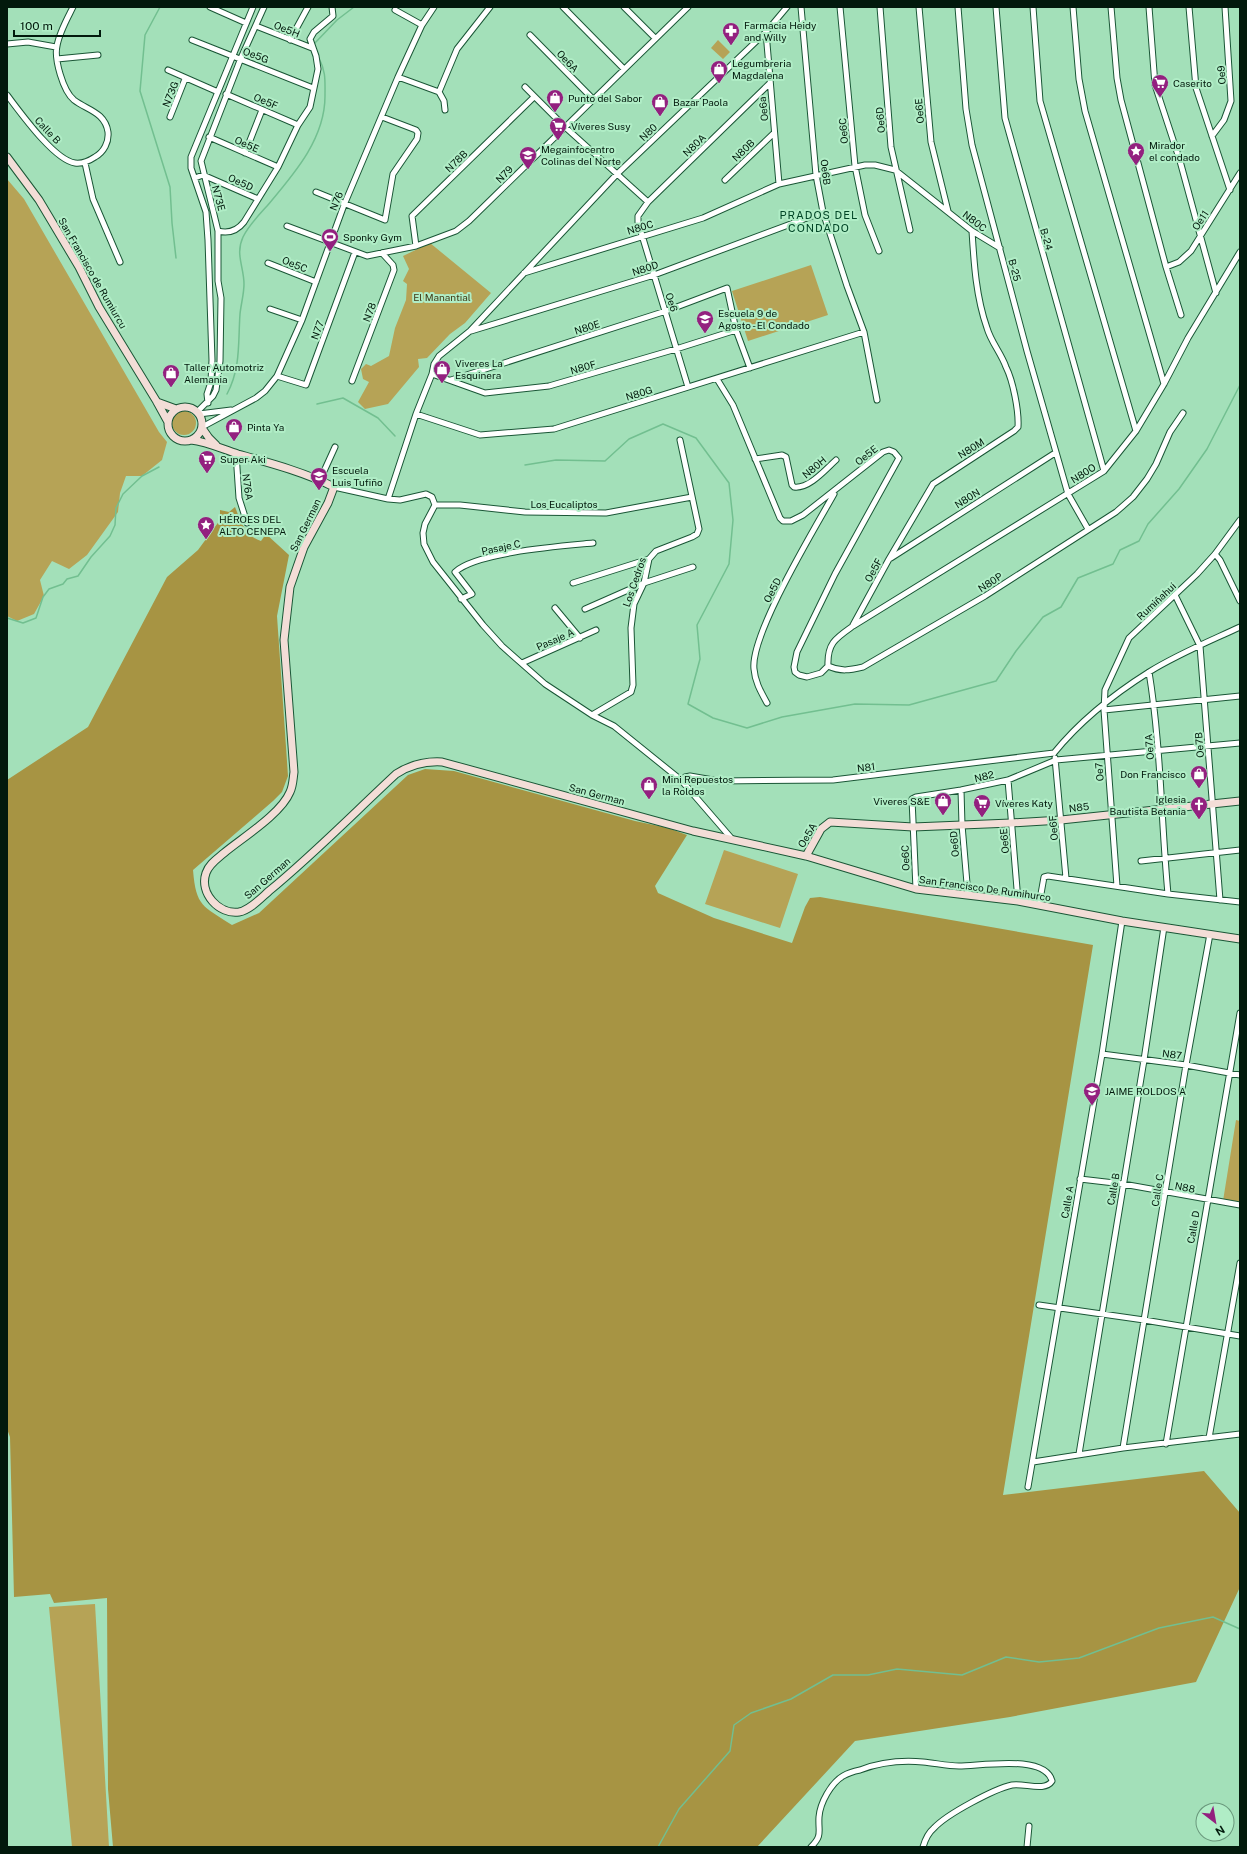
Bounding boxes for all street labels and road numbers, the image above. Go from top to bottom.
street label: Oe5H [272,18,302,40]
street label: Oe5G [241,45,271,65]
street label: Oe6A [555,47,581,75]
street label: Oe9 [1214,65,1228,85]
street label: N73G [159,79,181,109]
street label: Oe5F [252,91,280,111]
street label: Oe6a [756,96,770,122]
street label: Oe6E [912,98,926,124]
street label: Oe6D [873,106,887,134]
street label: Calle B [32,114,64,146]
street label: Oe6C [836,117,850,144]
street label: N80 [637,121,659,143]
street label: N80A [680,131,708,159]
street label: Oe5E [233,133,261,155]
street label: N80B [729,136,757,164]
street label: N78B [442,147,470,175]
street label: Oe6B [818,158,834,186]
street label: N79 [493,163,515,185]
street label: Oe5D [227,171,256,193]
street label: N73E [210,184,228,212]
street label: N76 [327,190,345,212]
street label: N80C [961,208,989,234]
street label: Oe11 [1189,208,1211,232]
street label: San Francisco de Rumiurcu [56,215,130,331]
street label: N80C [625,217,655,237]
street label: B-24 [1038,226,1056,252]
street label: Oe5C [281,254,310,275]
street label: B-25 [1006,257,1024,283]
street label: N80D [630,258,660,278]
street label: Oe6 [663,291,681,313]
street label: N78 [360,301,378,323]
street label: N80E [573,317,601,337]
street label: N77 [308,319,326,341]
street label: N80F [569,358,597,376]
street label: N80G [624,383,654,403]
street label: N80M [956,435,986,461]
street label: Oe5E [852,442,880,468]
street label: N80H [800,453,828,481]
street label: N80O [1068,461,1098,485]
street label: N76A [240,473,256,501]
street label: N80N [952,486,982,510]
street label: San German [287,496,323,553]
street label: Los Eucaliptos [530,498,598,510]
street label: Pasaje C [480,537,522,557]
street label: Los Cedros [620,556,648,608]
street label: Oe5F [862,556,884,584]
street label: N80P [976,569,1005,594]
street label: Oe5D [761,576,783,604]
street label: Rumiñahui [1134,580,1178,622]
street label: Pasaje A [534,625,576,653]
street label: Oe7B [1192,731,1206,758]
street label: Oe7A [1142,734,1156,760]
street label: N81 [856,760,876,774]
street label: Oe7 [1092,762,1106,782]
street label: N82 [973,768,995,784]
street label: San German [568,781,626,807]
street label: N85 [1068,800,1090,814]
street label: Oe6F [1046,815,1060,841]
street label: Oe5A [795,821,819,849]
street label: Oe6E [997,828,1011,854]
street label: Oe6D [947,830,961,858]
street label: Oe6C [899,845,911,871]
street label: San German [241,855,293,901]
street label: San Francisco De Rumihurco [918,873,1052,903]
street label: N87 [1161,1047,1183,1061]
street label: Calle B [1104,1172,1122,1206]
street label: Calle C [1148,1173,1166,1207]
street label: N88 [1174,1179,1196,1195]
street label: Calle A [1058,1185,1076,1219]
street label: Calle D [1184,1210,1202,1244]

